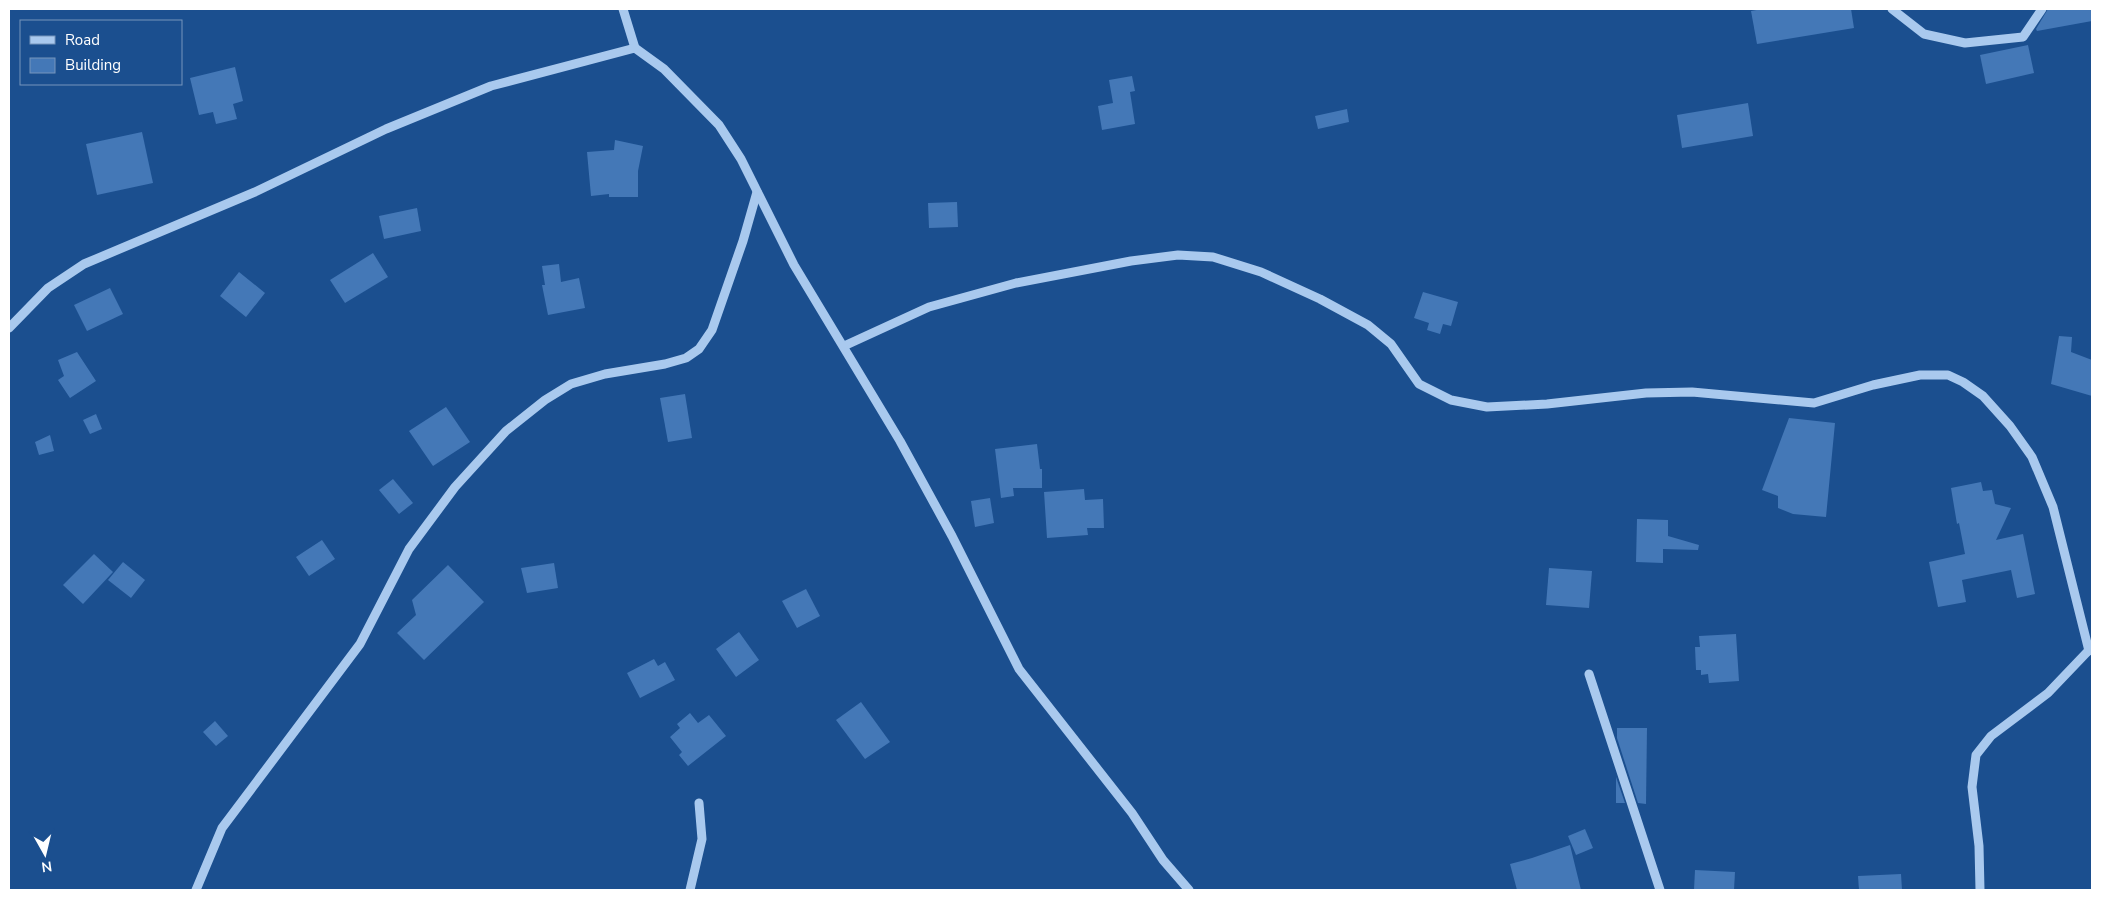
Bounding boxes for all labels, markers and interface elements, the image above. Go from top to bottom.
legend [20,20,182,85]
text: Road [65,30,100,50]
text: Building [65,55,121,75]
north arrow [20,829,70,879]
text: N [40,856,53,877]

